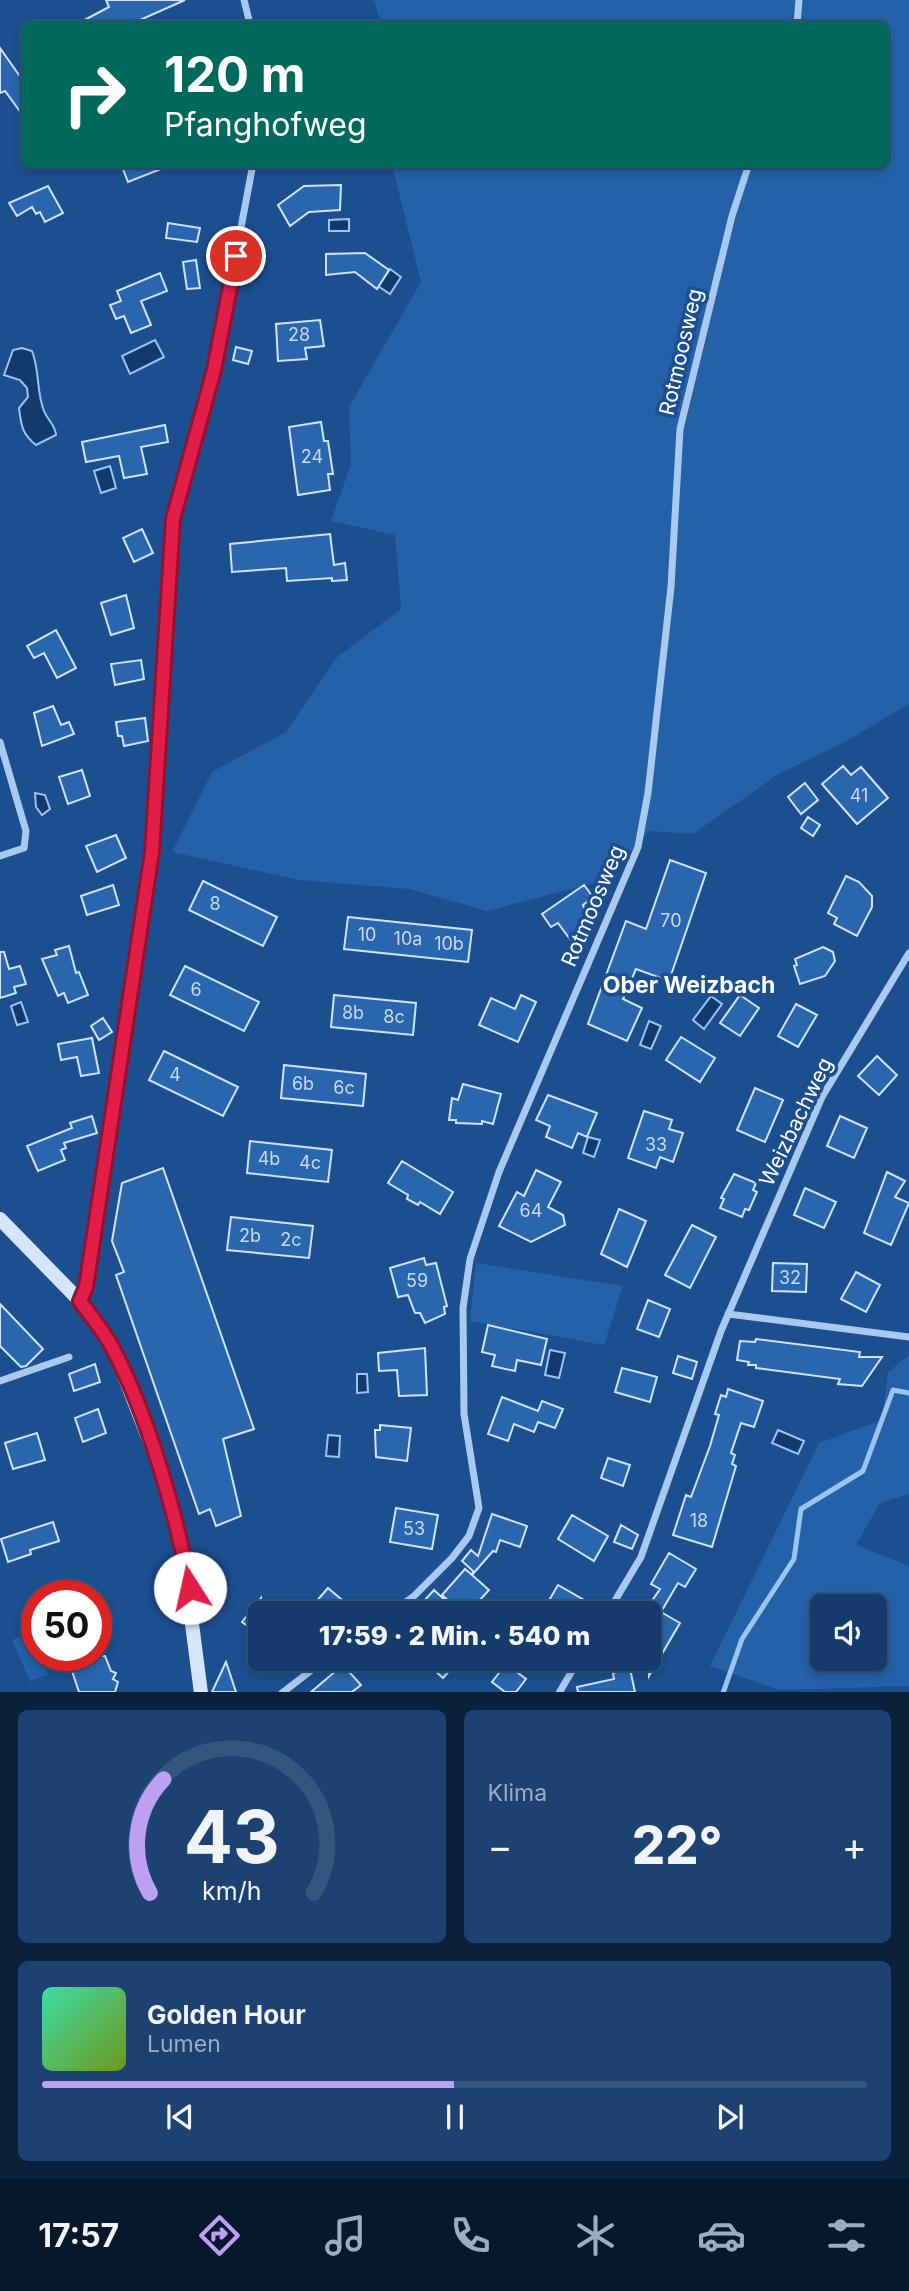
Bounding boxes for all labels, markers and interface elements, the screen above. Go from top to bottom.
text: 120 m [164,45,305,104]
icon: right [49,49,140,140]
text: Pfanghofweg [164,105,367,144]
pin [206,226,266,286]
icon: arrive [217,237,255,275]
street label: Rotmoosweg [654,286,707,418]
house number: 28 [288,324,310,345]
house number: 24 [301,446,323,467]
house number: 41 [850,785,868,806]
street label: Rotmoosweg [556,841,629,970]
house number: 8 [209,893,221,914]
house number: 70 [660,910,682,931]
house number: 10 [358,924,376,945]
house number: 10a [394,928,422,949]
house number: 10b [434,933,464,954]
district label: Ober Weizbach [603,971,775,999]
house number: 6 [190,979,202,1000]
house number: 8b [342,1002,364,1023]
house number: 8c [383,1006,405,1027]
street label: Weizbachweg [754,1053,837,1190]
house number: 4 [169,1064,181,1085]
house number: 6b [292,1073,314,1094]
house number: 6c [333,1077,355,1098]
house number: 33 [645,1134,667,1155]
house number: 4b [258,1148,280,1169]
house number: 4c [299,1152,321,1173]
house number: 64 [520,1200,542,1221]
house number: 2b [239,1225,261,1246]
house number: 2c [280,1229,302,1250]
house number: 32 [779,1267,801,1288]
house number: 59 [406,1270,428,1291]
house number: 18 [690,1510,708,1531]
house number: 53 [403,1518,425,1539]
position arrow [153,1551,227,1625]
speed limit sign: 50 [21,1580,112,1671]
map controls [810,1594,887,1671]
button: sound [810,1594,887,1671]
text: 17:59 · 2 Min. · 540 m [319,1620,590,1651]
text: Klima [488,1779,547,1807]
text: 43 [184,1792,280,1881]
text: 22° [632,1814,722,1877]
text: − [488,1823,513,1869]
text: + [842,1823,867,1869]
text: km/h [202,1875,261,1905]
text: Golden Hour [147,1999,306,2030]
text: Lumen [147,2030,221,2058]
icon: previous [161,2098,199,2136]
icon: pause [436,2098,474,2136]
icon: next [711,2098,749,2136]
icon: directions [195,2211,244,2260]
icon: music [321,2211,370,2260]
icon: phone [446,2211,495,2260]
icon: climate [571,2211,620,2260]
icon: car [697,2211,746,2260]
icon: filters [822,2211,871,2260]
text: 17:57 [38,2216,119,2255]

